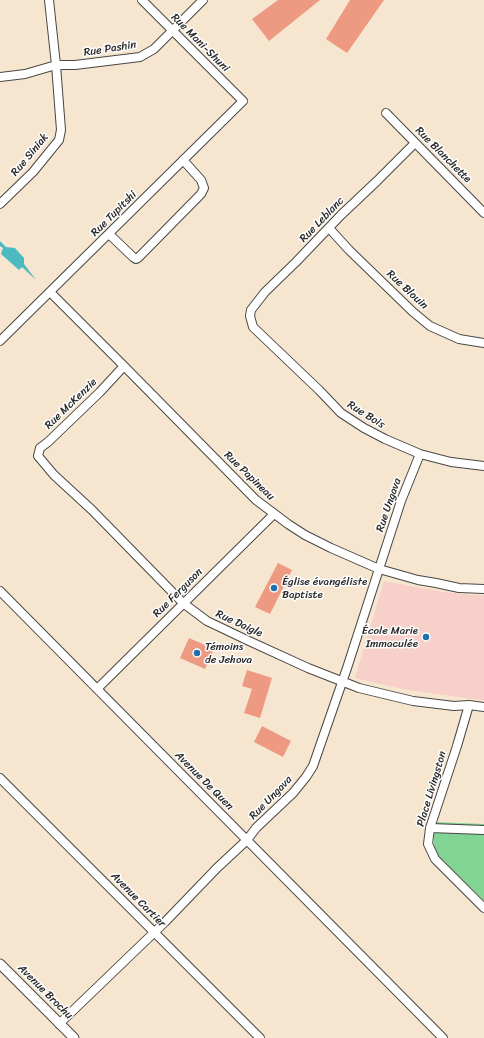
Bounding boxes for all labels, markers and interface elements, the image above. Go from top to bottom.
street label: Rue Mani-Shuni [168,11,232,75]
street label: Rue Pashin [83,38,137,60]
street label: Rue Blanchette [412,124,474,186]
street label: Rue Siniak [8,131,52,179]
street label: Rue Tupitshi [88,188,140,240]
street label: Rue Leblanc [297,195,347,245]
street label: Rue Blouin [384,268,430,312]
street label: Rue McKenzie [42,376,100,432]
street label: Rue Bois [345,398,387,432]
street label: Rue Papineau [221,449,277,503]
street label: Rue Ungava [374,476,404,534]
street label: Rue Ferguson [151,566,205,620]
place label: Église évangéliste Baptiste [282,575,367,601]
marker: Église évangéliste Baptiste [269,583,279,593]
street label: Rue Daigle [213,607,265,641]
place label: École Marie Immaculée [362,624,418,650]
marker: École Marie Immaculée [421,632,431,642]
place label: Témoins de Jehova [205,640,252,666]
marker: Témoins de Jehova [192,648,202,658]
street label: Avenue De Quen [172,749,236,813]
street label: Place Livingston [414,750,450,828]
street label: Rue Ungava [247,773,295,823]
street label: Avenue Cartier [108,870,168,930]
street label: Avenue Brochu [15,962,75,1022]

